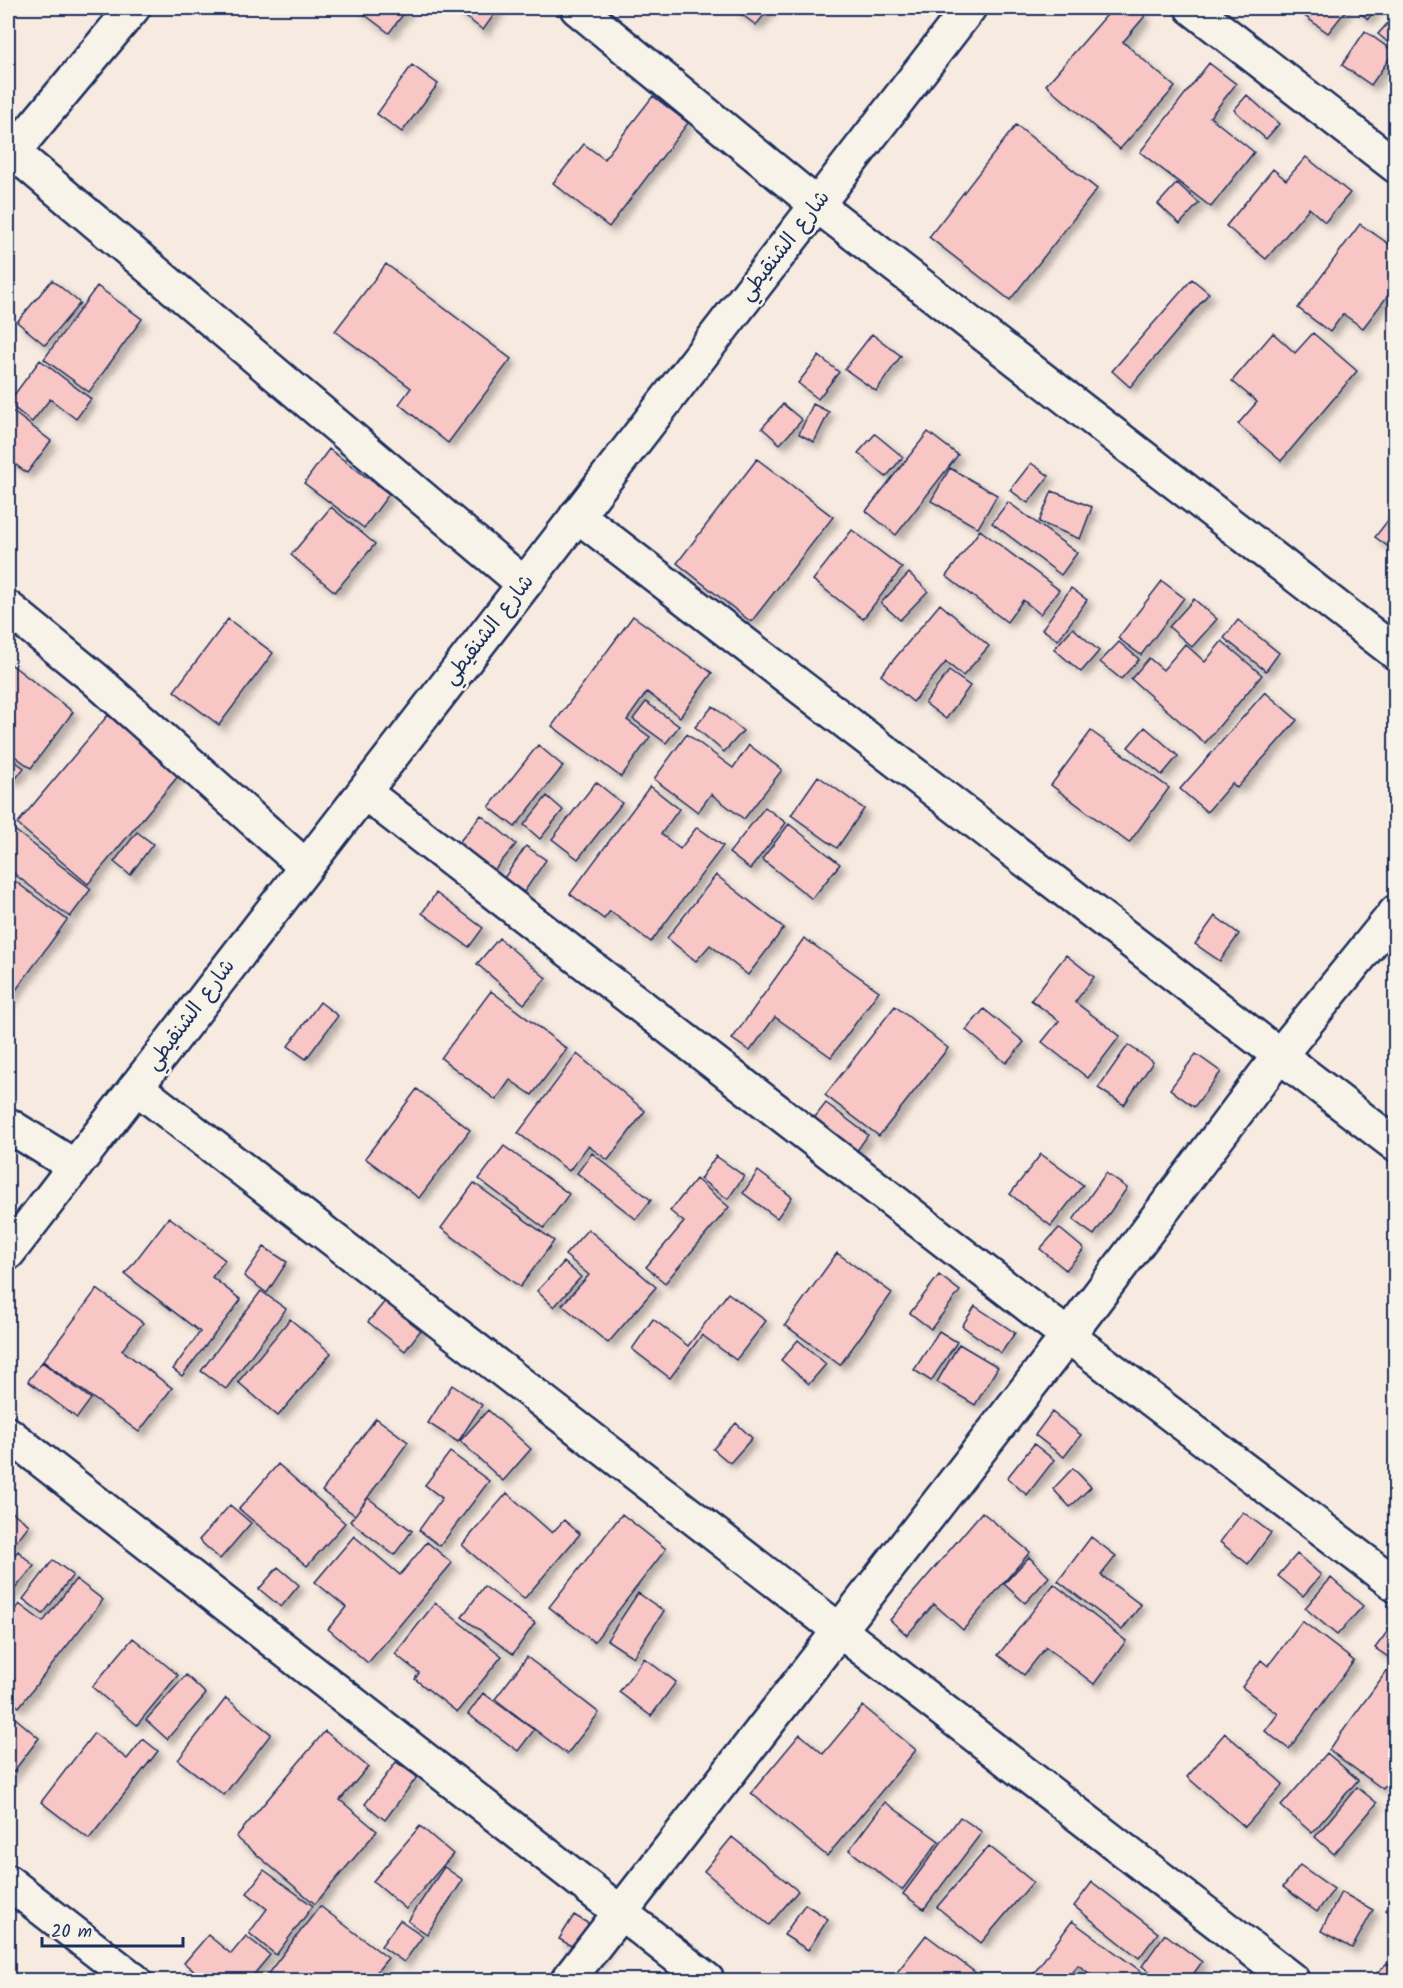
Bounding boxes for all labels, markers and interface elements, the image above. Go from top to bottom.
street label: شارع الشنقيطي [731,183,840,309]
street label: شارع الشنقيطي [435,567,544,693]
street label: شارع الشنقيطي [138,952,245,1079]
scale bar [42,1910,183,1948]
text: 20 m [51,1918,92,1947]

